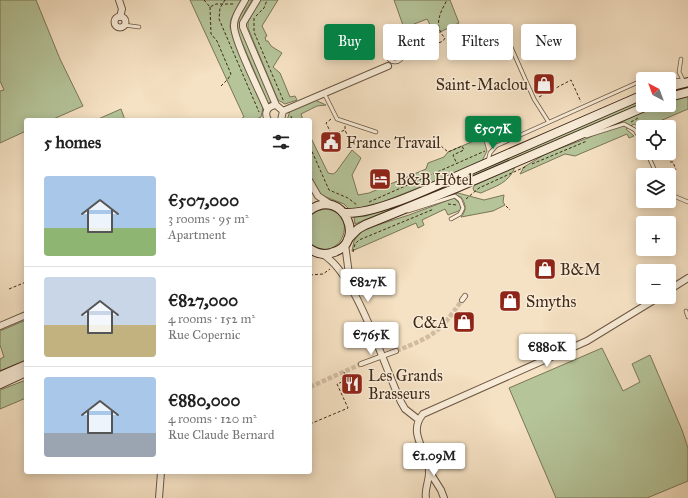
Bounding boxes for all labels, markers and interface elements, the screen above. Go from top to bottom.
chip: Buy [324,24,375,60]
chip: Rent [383,24,439,60]
chip: Filters [447,24,513,60]
chip: New [521,24,576,60]
shop icon: Saint-Maclou [531,71,557,97]
north arrow [636,72,676,112]
map controls [636,72,676,304]
place label: Saint-Maclou [436,75,528,94]
pin: €507K [465,116,521,150]
button: locate [636,120,676,160]
text: €507K [474,121,512,137]
public building icon: France Travail [318,129,344,155]
icon: filters [270,131,292,153]
text: 5 homes [44,132,101,153]
place label: France Travail [346,133,441,152]
hotel icon: B&B Hôtel [367,166,393,192]
button: layers [636,168,676,208]
place label: B&B Hôtel [396,170,473,189]
text: €507,000 [168,190,239,211]
icon: home [76,192,124,240]
text: 3 rooms · 95 m² [168,211,249,227]
button: + [636,216,676,256]
text: Apartment [168,227,226,243]
shop icon: B&M [532,256,558,282]
place label: B&M [560,260,601,279]
button: − [636,264,676,304]
pin: €827K [340,269,396,303]
text: €827K [349,274,387,290]
shop icon: Smyths [497,288,523,314]
text: €827,000 [168,290,238,311]
place label: Smyths [526,292,576,311]
icon: home [76,293,124,341]
shop icon: C&A [451,309,477,335]
text: 4 rooms · 152 m² [168,311,255,327]
place label: C&A [413,313,448,332]
pin: €765K [343,322,399,356]
text: Rue Copernic [168,327,241,343]
text: €765K [353,327,389,343]
pin: €880K [519,334,575,368]
text: €880K [528,339,566,355]
place label: Les Grands Brasseurs [368,366,443,403]
restaurant icon: Les Grands Brasseurs [339,371,365,397]
text: €880,000 [168,390,240,411]
icon: home [76,393,124,441]
text: 4 rooms · 120 m² [168,411,257,427]
text: Rue Claude Bernard [168,427,274,443]
pin: €1.09M [401,443,467,477]
text: €1.09M [412,448,456,464]

